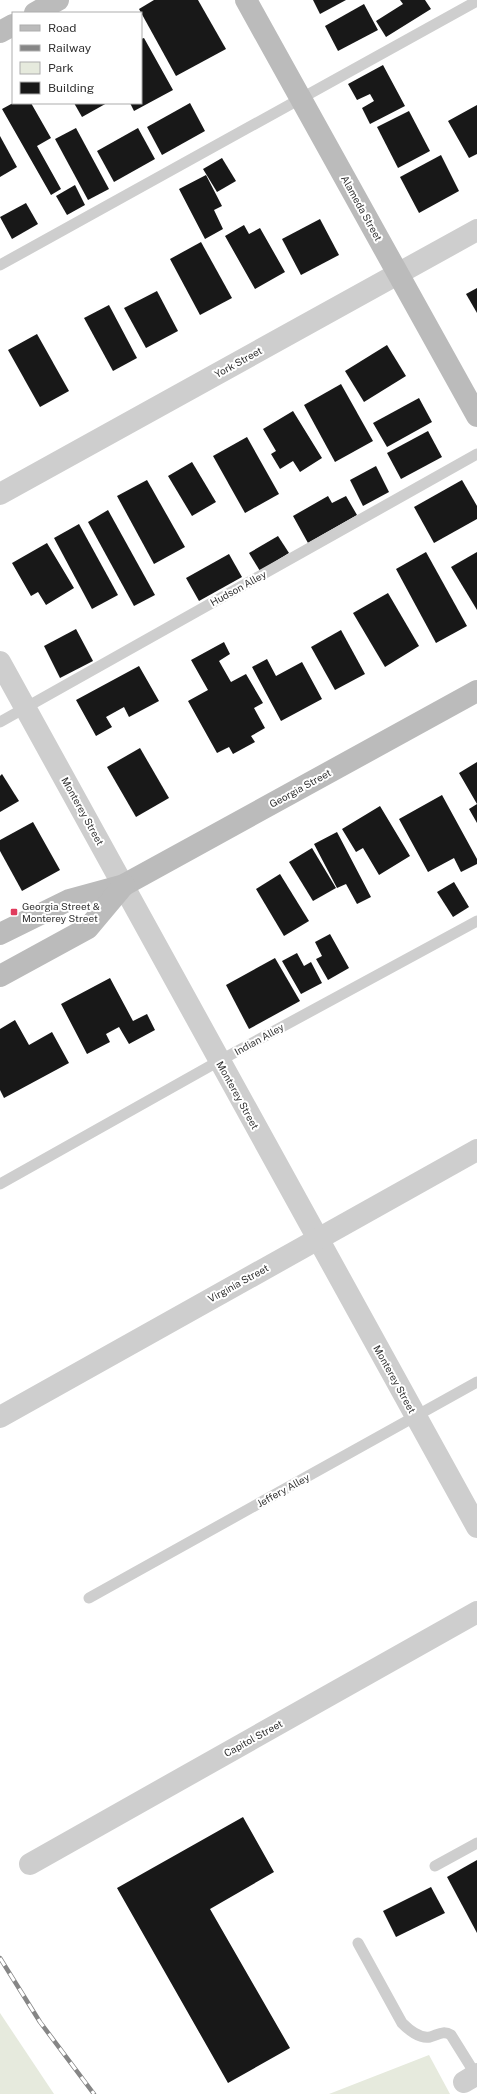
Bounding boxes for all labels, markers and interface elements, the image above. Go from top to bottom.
legend [12,12,142,104]
text: Road [48,21,76,35]
text: Railway [48,41,92,55]
text: Park [48,61,74,75]
text: Building [48,81,94,95]
street label: Alameda Street [339,173,385,243]
street label: York Street [212,344,264,380]
street label: Hudson Alley [208,567,269,608]
street label: Georgia Street [267,766,333,810]
street label: Monterey Street [59,775,107,847]
place label: Georgia Street & Monterey Street [22,900,100,924]
marker: Georgia Street & Monterey Street [9,907,19,917]
street label: Indian Alley [232,1020,286,1057]
street label: Monterey Street [214,1059,262,1131]
street label: Virginia Street [206,1261,270,1305]
street label: Monterey Street [371,1343,419,1415]
street label: Jeffery Alley [255,1470,312,1509]
street label: Capitol Street [222,1717,284,1759]

